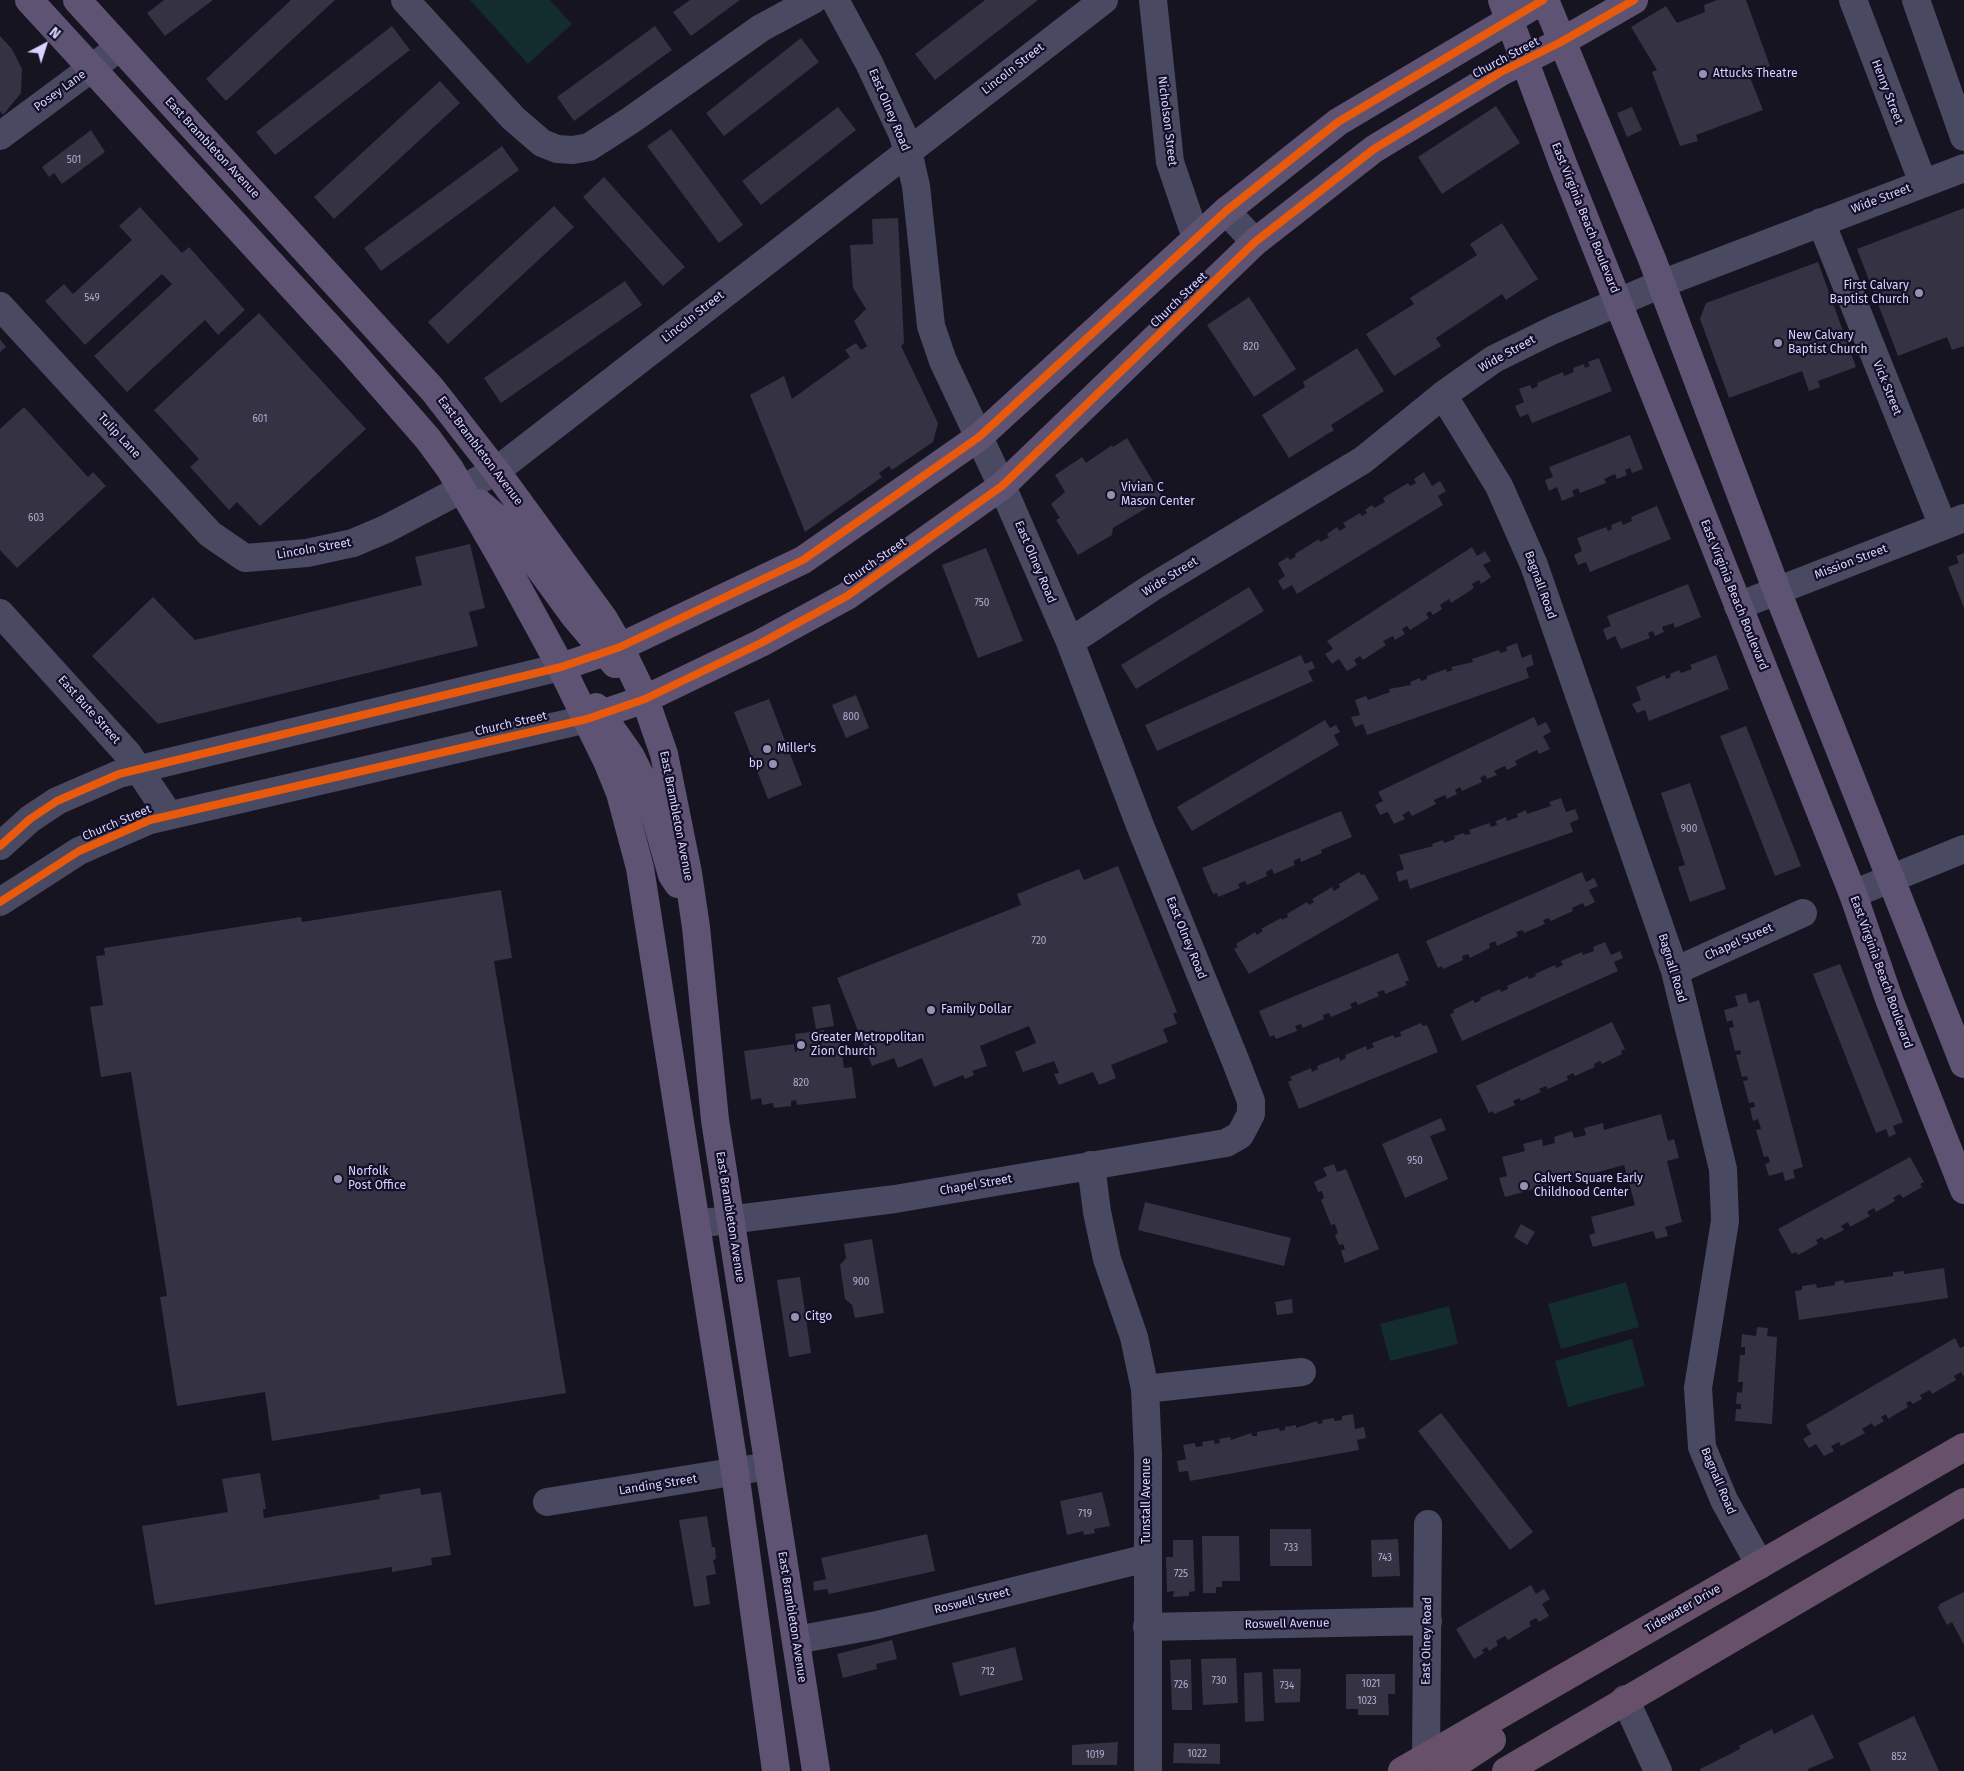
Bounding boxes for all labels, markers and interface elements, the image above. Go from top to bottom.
north arrow [20,20,70,70]
text: N [46,24,64,43]
street label: Church Street [1470,34,1542,82]
street label: Lincoln Street [979,40,1047,98]
street label: Henry Street [1868,58,1906,126]
street label: Posey Lane [31,67,89,115]
street label: East Olney Road [865,67,913,153]
place label: Attucks Theatre [1713,67,1797,81]
marker: Attucks Theatre [1697,68,1709,80]
street label: Nicholson Street [1154,75,1180,167]
street label: East Brambleton Avenue [162,95,262,201]
street label: East Virginia Beach Boulevard [1548,141,1622,295]
house number: 501 [67,154,81,166]
street label: Wide Street [1849,181,1913,217]
street label: Church Street [1148,269,1210,331]
place label: First Calvary Baptist Church [1830,279,1909,307]
marker: First Calvary Baptist Church [1913,287,1925,299]
street label: Lincoln Street [659,288,727,346]
house number: 549 [84,292,100,304]
place label: New Calvary Baptist Church [1788,329,1867,357]
street label: Wide Street [1476,332,1538,376]
marker: New Calvary Baptist Church [1772,337,1784,349]
house number: 820 [1243,341,1259,353]
street label: Vick Street [1870,359,1904,417]
street label: East Brambleton Avenue [434,394,526,508]
street label: Tulip Lane [95,411,143,461]
house number: 601 [253,413,267,425]
place label: Vivian C Mason Center [1121,481,1195,509]
marker: Vivian C Mason Center [1105,489,1117,501]
house number: 603 [28,512,44,524]
street label: East Virginia Beach Boulevard [1697,518,1771,672]
street label: East Olney Road [1011,519,1059,605]
street label: Lincoln Street [276,535,352,563]
street label: Church Street [841,535,909,589]
street label: Mission Street [1812,541,1890,583]
street label: Bagnall Road [1521,549,1559,621]
street label: Wide Street [1140,554,1200,600]
house number: 750 [975,597,989,609]
street label: East Bute Street [55,673,123,747]
street label: Church Street [474,709,548,739]
house number: 800 [843,711,859,723]
place label: Miller's [777,742,816,756]
marker: Miller's [761,743,773,755]
street label: East Brambleton Avenue [656,750,696,882]
place label: bp [749,757,763,771]
marker: bp [767,758,779,770]
street label: Church Street [80,802,154,844]
house number: 900 [1681,823,1697,835]
street label: East Virginia Beach Boulevard [1847,894,1915,1050]
street label: East Olney Road [1163,895,1209,981]
street label: Chapel Street [1703,921,1775,963]
street label: Bagnall Road [1655,932,1689,1004]
house number: 720 [1032,935,1046,947]
place label: Family Dollar [941,1003,1012,1017]
marker: Family Dollar [925,1004,937,1016]
place label: Greater Metropolitan Zion Church [811,1031,925,1059]
marker: Greater Metropolitan Zion Church [795,1039,807,1051]
house number: 820 [793,1077,809,1089]
street label: East Brambleton Avenue [713,1150,747,1284]
house number: 950 [1407,1155,1423,1167]
place label: Norfolk Post Office [348,1165,406,1193]
street label: Chapel Street [939,1172,1013,1198]
place label: Calvert Square Early Childhood Center [1534,1172,1643,1200]
marker: Norfolk Post Office [332,1173,344,1185]
marker: Calvert Square Early Childhood Center [1518,1180,1530,1192]
house number: 900 [853,1276,869,1288]
place label: Citgo [805,1310,832,1324]
marker: Citgo [789,1311,801,1323]
street label: Bagnall Road [1697,1445,1739,1517]
street label: Tunstall Avenue [1140,1458,1154,1544]
street label: Landing Street [618,1472,698,1498]
house number: 719 [1078,1508,1092,1520]
house number: 733 [1284,1542,1298,1554]
street label: East Brambleton Avenue [775,1550,809,1684]
house number: 743 [1378,1552,1392,1564]
house number: 725 [1174,1568,1188,1580]
street label: Tidewater Drive [1643,1582,1723,1636]
street label: Roswell Street [933,1585,1011,1617]
street label: East Olney Road [1419,1597,1435,1685]
street label: Roswell Avenue [1244,1616,1330,1632]
house number: 712 [981,1666,995,1678]
house number: 730 [1212,1675,1226,1687]
house number: 1021 [1362,1678,1380,1690]
house number: 726 [1174,1679,1188,1691]
house number: 734 [1280,1680,1294,1692]
house number: 1023 [1357,1695,1377,1707]
house number: 1022 [1187,1748,1207,1760]
house number: 1019 [1085,1749,1105,1761]
house number: 852 [1891,1751,1907,1763]

